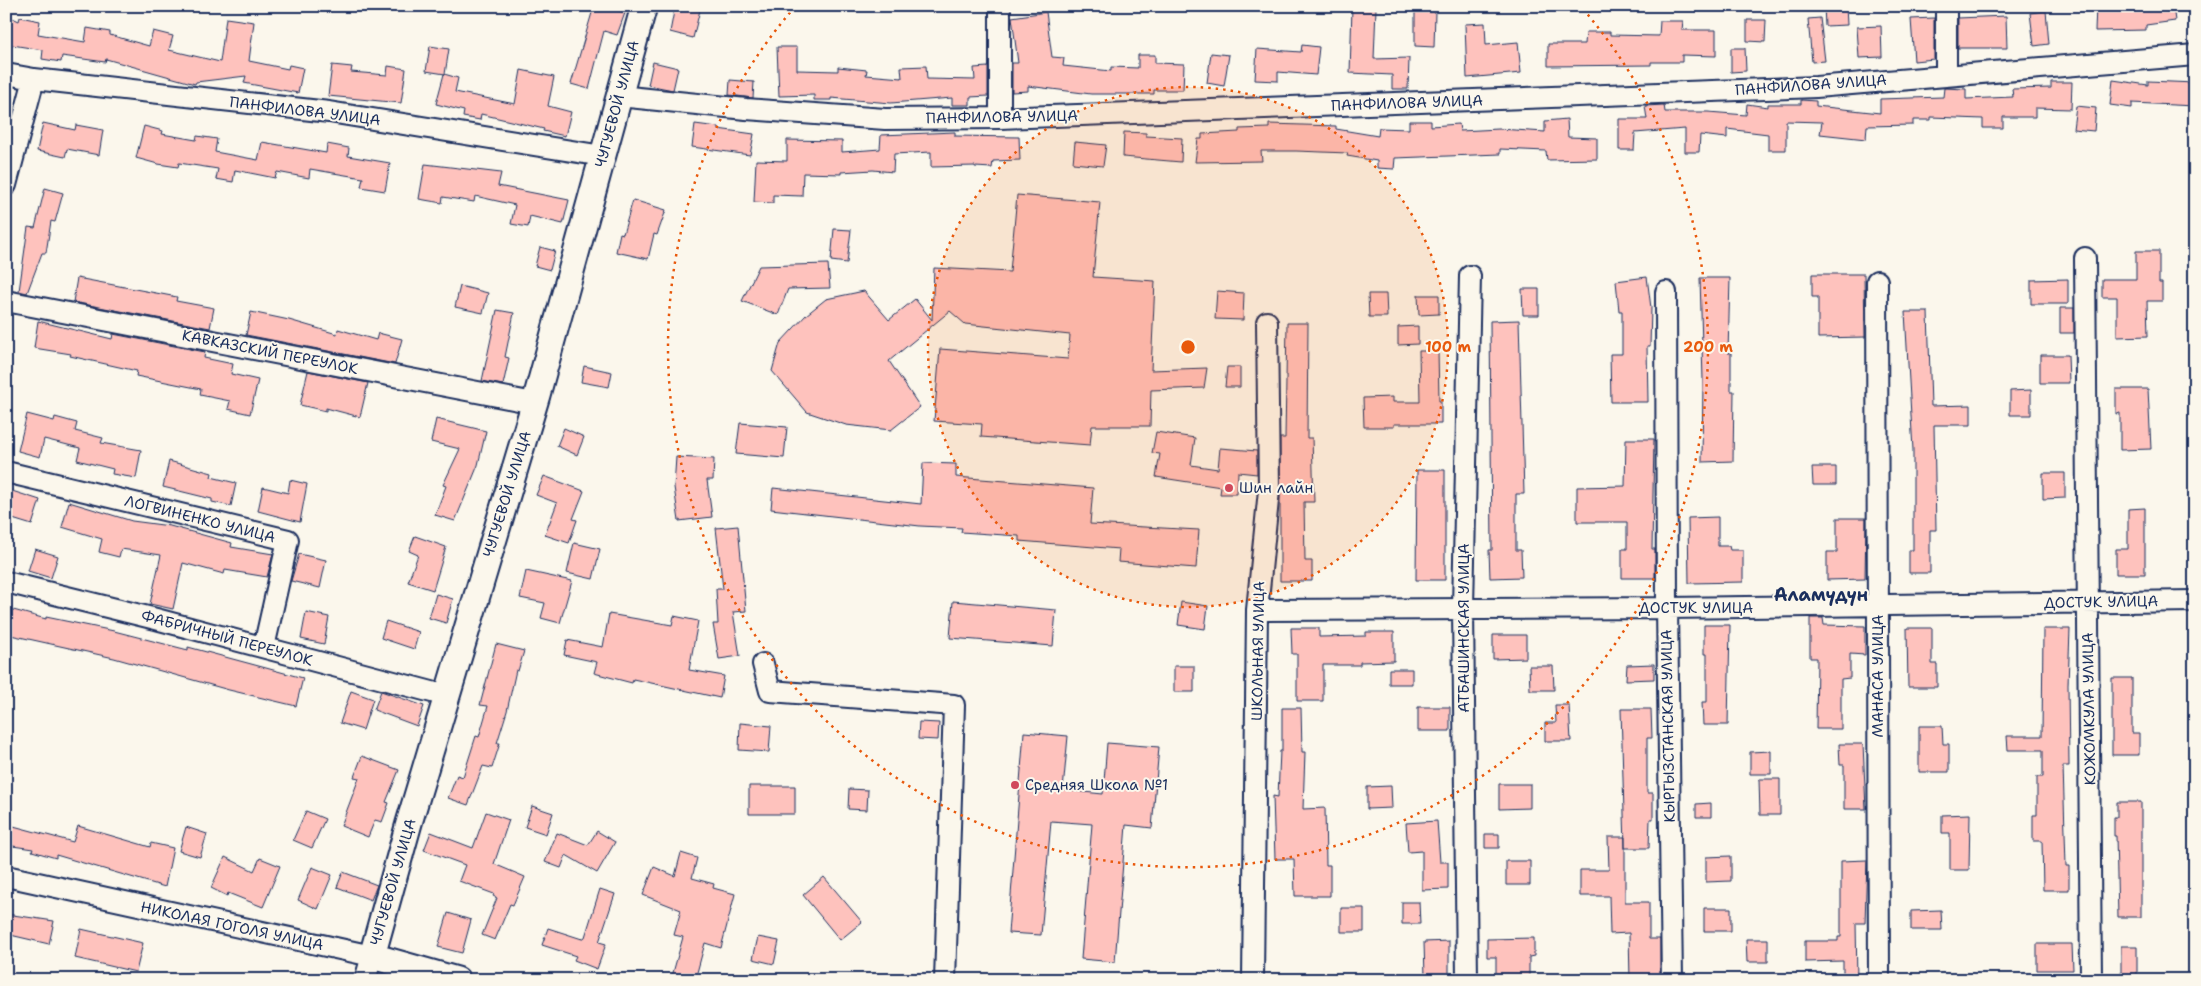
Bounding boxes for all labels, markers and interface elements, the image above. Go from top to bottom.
street label: ЧУГУЕВОЙ УЛИЦА [589,38,644,170]
street label: ПАНФИЛОВА УЛИЦА [1734,70,1888,100]
street label: ПАНФИЛОВА УЛИЦА [1331,90,1483,116]
street label: ПАНФИЛОВА УЛИЦА [228,92,382,130]
street label: ПАНФИЛОВА УЛИЦА [926,106,1078,128]
street label: КАВКАЗСКИЙ ПЕРЕУЛОК [180,324,360,379]
text: 100 m [1425,337,1471,357]
text: 200 m [1683,337,1733,357]
centre of rings [1179,338,1197,356]
street label: ЧУГУЕВОЙ УЛИЦА [477,428,536,560]
place label: Шин лайн [1239,478,1313,498]
marker: Шин лайн [1223,482,1235,494]
street label: ЛОГВИНЕНКО УЛИЦА [123,491,278,547]
street label: АТБАШИНСКАЯ УЛИЦА [1454,543,1474,713]
street label: ШКОЛЬНАЯ УЛИЦА [1247,581,1269,721]
district label: Аламүдүн [1774,583,1868,607]
street label: ДОСТУК УЛИЦА [2044,591,2158,613]
street label: ДОСТУК УЛИЦА [1639,598,1753,618]
street label: ФАБРИЧНЫЙ ПЕРЕУЛОК [139,604,316,671]
street label: МАНАСА УЛИЦА [1868,614,1888,737]
street label: КЫРГЫЗСТАНСКАЯ УЛИЦА [1656,629,1680,823]
street label: КОЖОМКУЛА УЛИЦА [2078,632,2100,786]
place label: Средняя Школа №1 [1025,775,1168,795]
marker: Средняя Школа №1 [1009,779,1021,791]
street label: ЧУГУЕВОЙ УЛИЦА [364,816,421,948]
street label: НИКОЛАЯ ГОГОЛЯ УЛИЦА [139,897,325,955]

